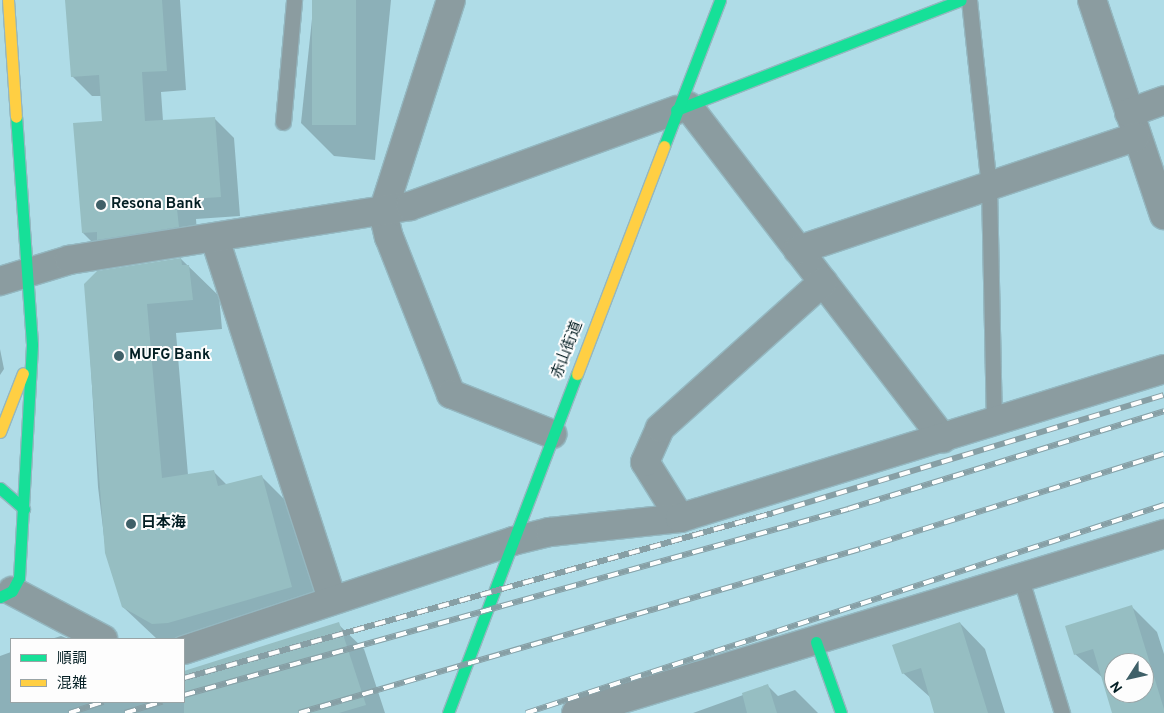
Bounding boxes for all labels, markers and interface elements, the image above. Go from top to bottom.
place label: Resona Bank [111,196,202,214]
marker: Resona Bank [95,199,107,211]
street label: 赤山街道 [549,319,587,381]
place label: MUFG Bank [129,347,210,365]
marker: MUFG Bank [113,350,125,362]
place label: 日本海 [141,515,186,533]
marker: 日本海 [125,518,137,530]
legend [10,638,185,703]
text: 順調 [57,650,87,669]
north arrow [1104,653,1154,703]
text: 混雑 [57,675,87,694]
text: N [1107,677,1127,695]

